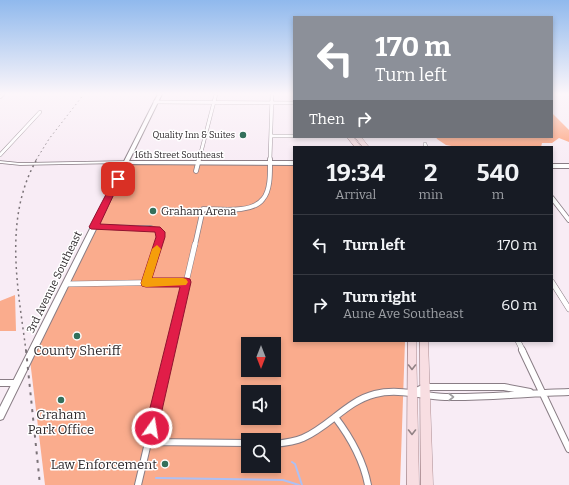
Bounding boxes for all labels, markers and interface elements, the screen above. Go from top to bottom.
text: 170 m [375,30,451,63]
icon: left [309,32,361,84]
text: Turn left [375,64,447,86]
icon: right [353,108,375,130]
text: Then [309,110,345,128]
place label: Quality Inn & Suites [153,130,235,140]
marker: Quality Inn & Suites [238,130,248,140]
street label: 16th Street Southeast [135,150,224,160]
text: 19:34 [326,159,385,187]
text: 2 [424,159,438,187]
text: 540 [477,159,520,187]
pin [101,162,135,196]
icon: arrive [107,168,129,190]
text: Arrival [335,187,376,202]
text: min [419,187,443,202]
text: m [492,187,504,202]
place label: Graham Arena [161,205,236,218]
marker: Graham Arena [148,206,158,216]
street label: 3rd Avenue Southeast [24,229,85,335]
icon: left [309,234,331,256]
text: Turn left [343,236,405,254]
text: 170 m [497,236,537,254]
text: Turn right [343,288,416,306]
icon: right [309,294,331,316]
text: 60 m [501,296,537,314]
text: Aune Ave Southeast [343,306,464,321]
marker: County Sheriff [72,331,82,341]
north arrow [241,337,281,377]
map controls [241,337,281,473]
place label: County Sheriff [33,343,122,358]
one-way arrow [408,364,416,370]
button: sound [241,385,281,425]
one-way arrow [448,393,454,401]
marker: Graham Park Office [56,395,66,405]
place label: Graham Park Office [28,407,94,437]
position arrow [131,407,173,449]
one-way arrow [408,429,416,435]
button: search [241,433,281,473]
place label: Law Enforcement [51,457,157,472]
marker: Law Enforcement [160,459,170,469]

